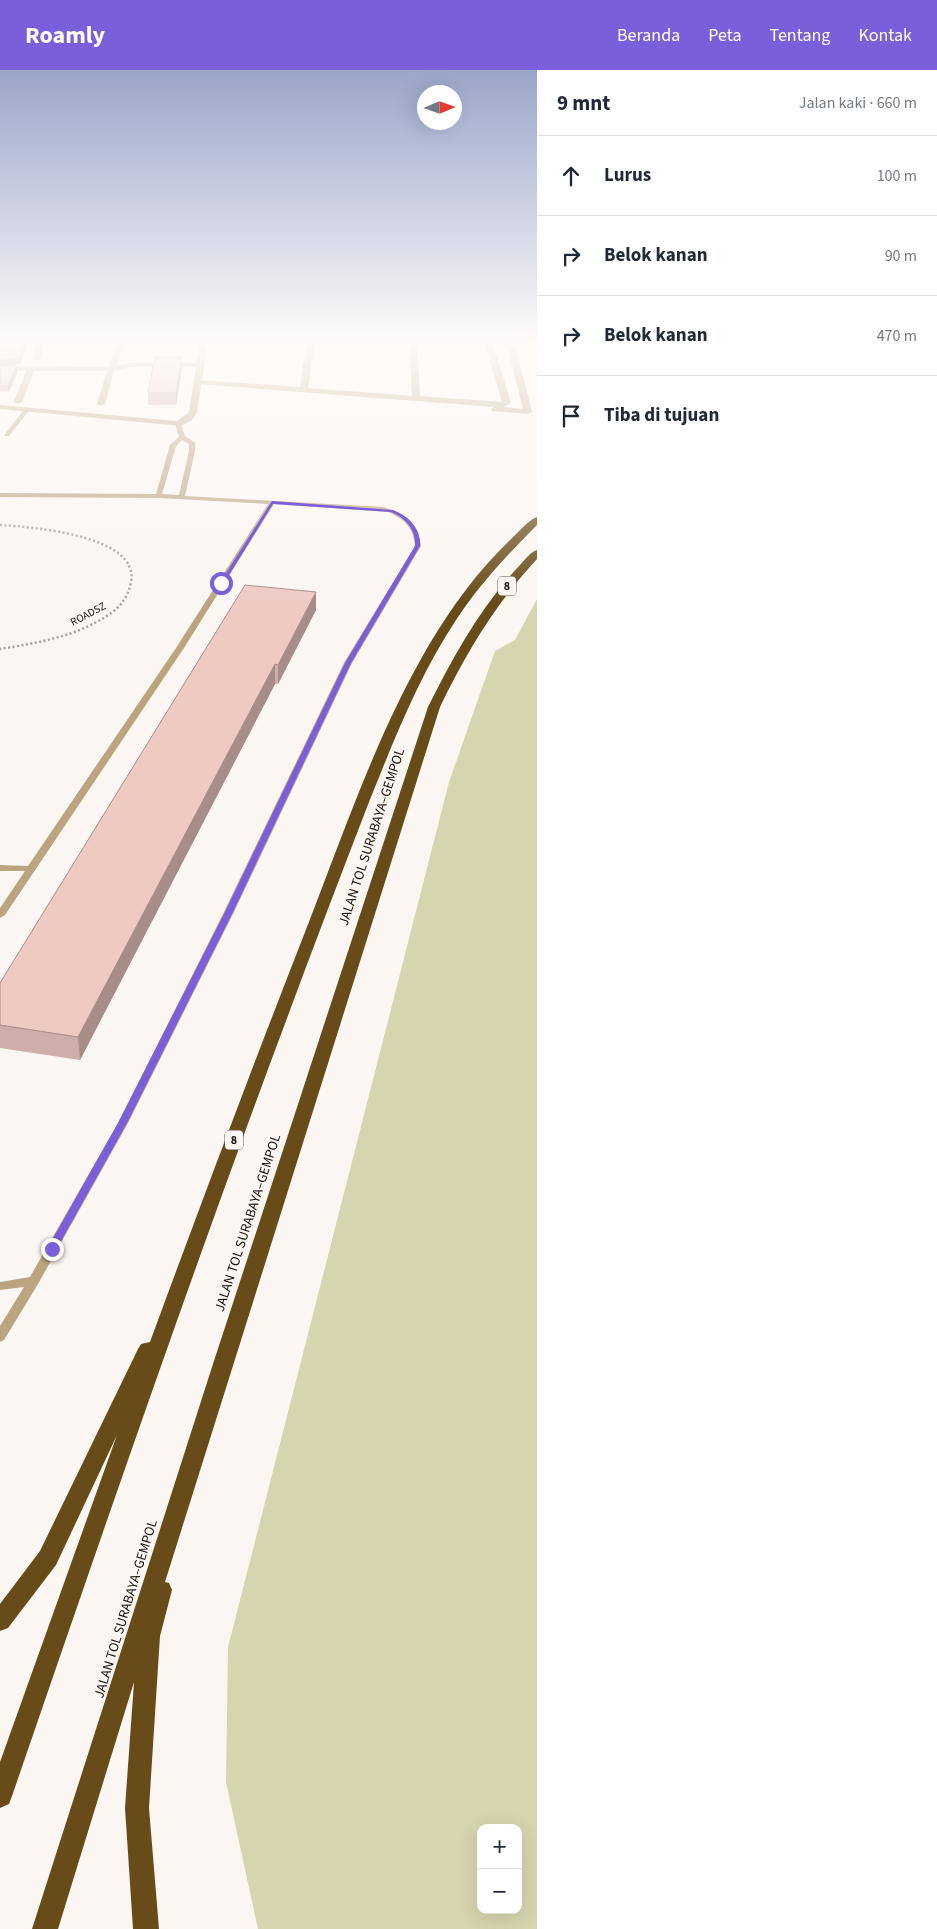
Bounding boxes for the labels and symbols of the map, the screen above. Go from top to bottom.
north arrow [417,85,462,130]
route start [210,572,233,595]
road number: 8 [498,576,516,596]
street label: ROADSZ [68,598,108,630]
street label: JALAN TOL SURABAYA–GEMPOL [334,746,410,928]
road number: 8 [225,1130,243,1150]
street label: JALAN TOL SURABAYA–GEMPOL [210,1132,286,1314]
route end [41,1238,64,1261]
street label: JALAN TOL SURABAYA–GEMPOL [89,1517,163,1701]

